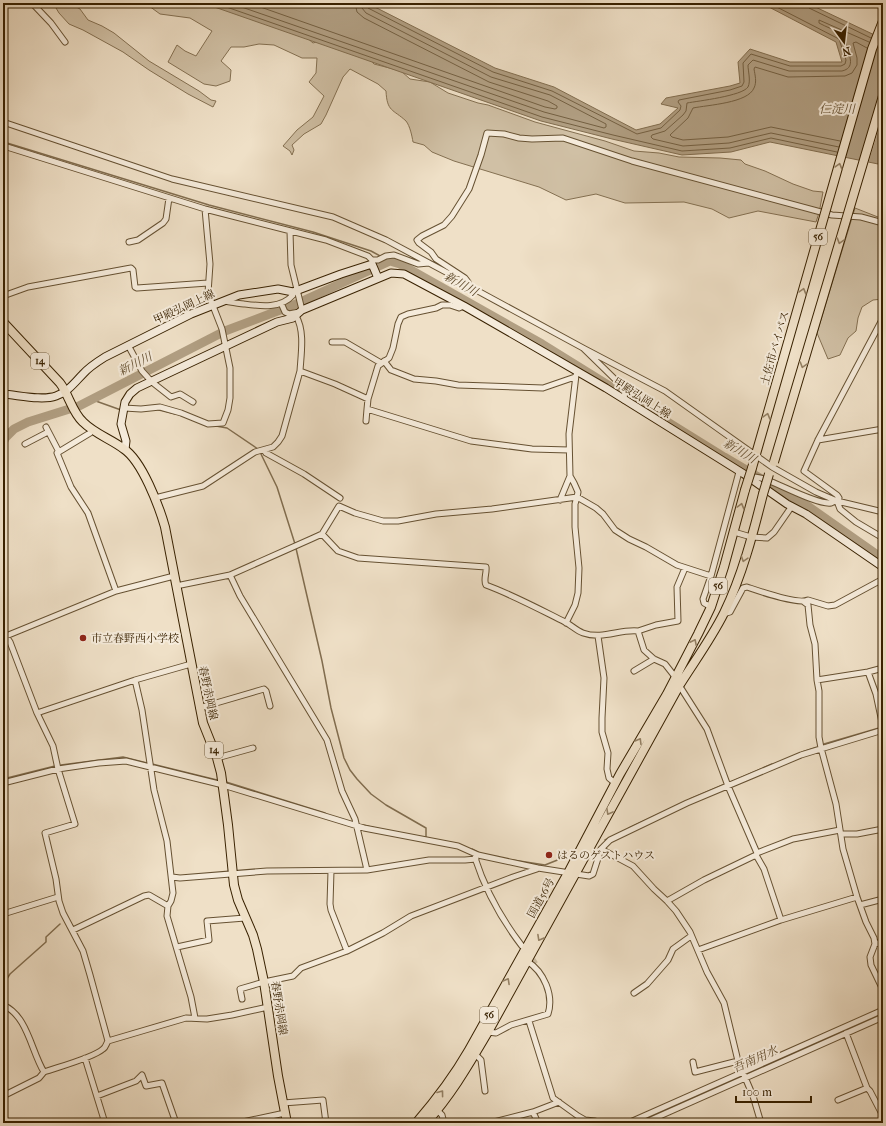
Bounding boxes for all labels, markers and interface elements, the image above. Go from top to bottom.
north arrow [824,22,864,62]
text: N [840,44,852,59]
water label: 仁淀川 [819,102,857,116]
one-way arrow [834,163,842,170]
road number: 56 [809,229,827,245]
one-way arrow [836,237,845,244]
water label: 新川川 [442,269,482,300]
street label: 甲殿弘岡上線 [151,287,217,327]
one-way arrow [798,288,807,295]
street label: 土佐市バイパス [758,309,792,387]
water label: 新川川 [116,349,156,378]
road number: 14 [31,353,49,369]
one-way arrow [799,361,808,368]
street label: 甲殿弘岡上線 [611,375,673,421]
one-way arrow [762,413,771,420]
water label: 新川川 [721,436,761,467]
one-way arrow [736,503,745,510]
one-way arrow [740,555,749,562]
road number: 56 [709,578,727,594]
place label: 市立春野西小学校 [91,632,179,645]
marker: 市立春野西小学校 [78,633,88,643]
one-way arrow [689,639,697,646]
street label: 春野赤岡線 [196,665,220,721]
one-way arrow [635,738,642,745]
road number: 14 [205,742,223,758]
one-way arrow [607,807,614,815]
place label: はるのゲストハウス [557,849,655,862]
marker: はるのゲストハウス [544,850,554,860]
street label: 国道56号 [525,876,557,920]
one-way arrow [537,934,544,942]
one-way arrow [503,978,510,985]
street label: 春野赤岡線 [268,980,290,1036]
road number: 56 [480,1007,498,1023]
water label: 吾南用水 [730,1042,781,1075]
scale bar [736,1078,811,1104]
text: 100 m [742,1085,772,1099]
one-way arrow [436,1090,444,1097]

